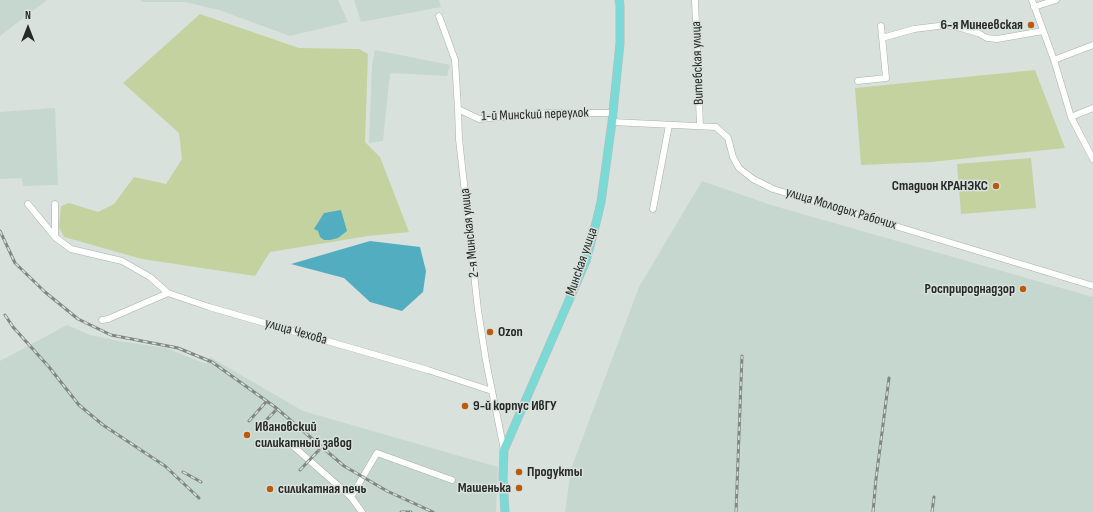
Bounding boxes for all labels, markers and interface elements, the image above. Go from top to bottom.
north arrow [8,8,48,48]
text: N [25,9,31,22]
place label: 6-я Минеевская [940,17,1023,33]
marker: 6-я Минеевская [1026,20,1036,30]
street label: Витебская улица [688,21,708,105]
street label: 1-й Минский переулок [481,105,589,125]
place label: Стадион КРАНЭКС [892,178,988,194]
marker: Стадион КРАНЭКС [991,181,1001,191]
street label: улица Молодых Рабочих [783,184,899,234]
street label: 2-я Минская улица [457,187,483,279]
street label: Минская улица [562,226,602,298]
place label: Росприроднадзор [925,281,1015,297]
marker: Росприроднадзор [1018,284,1028,294]
street label: улица Чехова [263,315,329,349]
place label: Ozon [498,324,523,340]
marker: Ozon [485,327,495,337]
place label: 9-й корпус ИвГУ [473,398,557,414]
marker: 9-й корпус ИвГУ [460,401,470,411]
place label: Ивановский силикатный завод [255,419,352,452]
marker: Ивановский силикатный завод [242,430,252,440]
place label: Продукты [527,464,582,480]
marker: Продукты [514,467,524,477]
place label: Машенька [458,480,511,496]
place label: силикатная печь [278,481,366,497]
marker: Машенька [514,483,524,493]
marker: силикатная печь [265,484,275,494]

